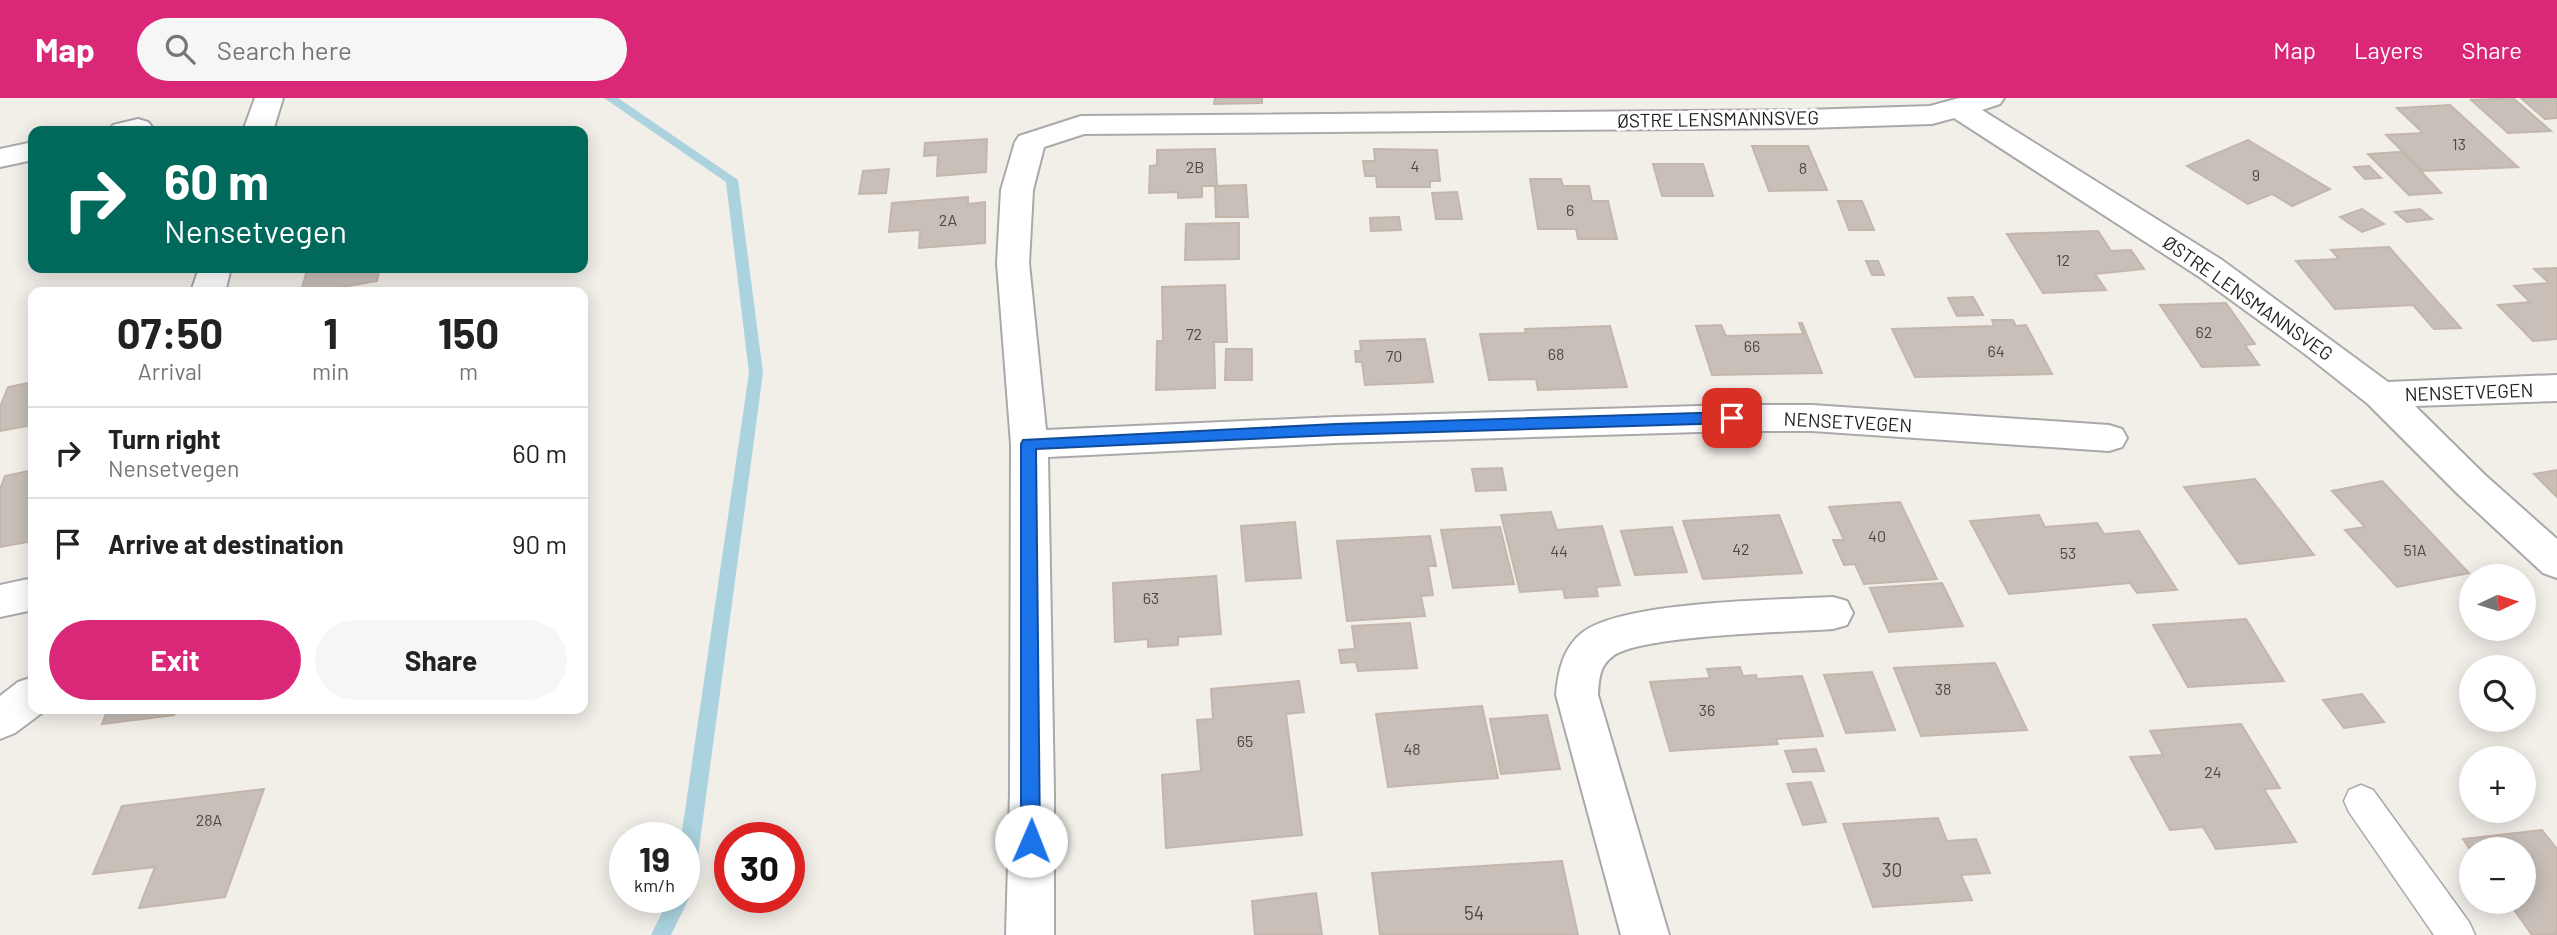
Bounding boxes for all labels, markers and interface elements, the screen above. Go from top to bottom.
search box [137,18,627,81]
text: Map [35,29,95,69]
icon: search [161,30,199,68]
text: Search here [217,34,352,65]
text: Map [2273,35,2316,64]
text: Layers [2354,35,2423,64]
text: Share [2461,35,2522,64]
street label: ØSTRE LENSMANNSVEG [1617,105,1819,132]
house number: 13 [2452,134,2466,153]
text: 60 m [164,151,269,210]
icon: right [49,154,140,245]
house number: 4 [1411,156,1419,175]
house number: 2B [1186,157,1204,176]
house number: 8 [1799,158,1807,177]
house number: 9 [2252,165,2260,184]
house number: 6 [1566,200,1574,219]
house number: 2A [939,210,957,229]
text: Nensetvegen [164,211,347,249]
street label: ØSTRE LENSMANNSVEG [2159,230,2338,365]
house number: 12 [2056,250,2070,269]
text: 07:50 [117,307,223,357]
text: 1 [323,307,338,357]
text: 150 [438,307,499,357]
house number: 62 [2196,322,2212,341]
house number: 72 [1186,324,1202,343]
house number: 66 [1744,336,1760,355]
house number: 64 [1987,341,2005,360]
house number: 68 [1548,344,1564,363]
house number: 70 [1386,346,1402,365]
text: Arrival [138,357,202,385]
text: min [312,357,349,385]
text: m [459,357,478,385]
street label: NENSETVEGEN [2404,378,2534,405]
pin [1702,388,1762,448]
icon: arrive [1713,399,1751,437]
street label: NENSETVEGEN [1783,407,1913,436]
text: Turn right [108,423,221,454]
icon: right [49,434,87,472]
text: 60 m [512,437,567,468]
text: Nensetvegen [108,454,240,482]
icon: arrive [49,525,87,563]
house number: 40 [1868,526,1886,545]
text: Arrive at destination [108,528,344,559]
text: 90 m [512,528,567,559]
house number: 42 [1732,539,1750,558]
house number: 51A [2403,540,2427,559]
house number: 44 [1550,541,1568,560]
house number: 53 [2060,543,2076,562]
north arrow [2459,564,2536,640]
map controls [2459,564,2536,914]
house number: 63 [1143,588,1159,607]
button: Exit [49,620,301,700]
button: Share [315,620,567,700]
button: search [2459,655,2536,732]
house number: 38 [1935,679,1951,698]
house number: 36 [1699,700,1715,719]
house number: 65 [1237,731,1253,750]
house number: 48 [1403,739,1421,758]
button: + [2459,746,2536,823]
house number: 24 [2204,762,2222,781]
position arrow [994,804,1068,878]
house number: 28A [196,810,223,829]
speed limit sign: 30 [714,822,805,913]
text: 19 [639,837,670,879]
button: − [2459,837,2536,914]
house number: 30 [1882,858,1902,881]
text: km/h [634,874,675,896]
house number: 54 [1464,901,1484,924]

